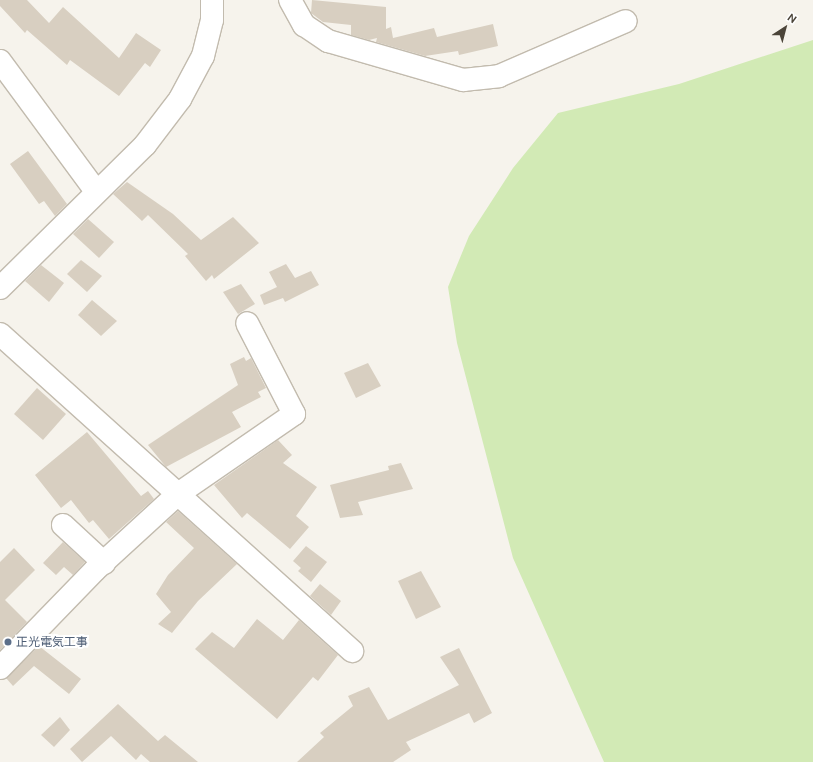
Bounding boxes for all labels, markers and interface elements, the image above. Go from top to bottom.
north arrow [765,8,805,48]
text: N [785,11,799,26]
place label: 正光電気工事 [16,635,88,649]
marker: 正光電気工事 [3,637,13,647]

